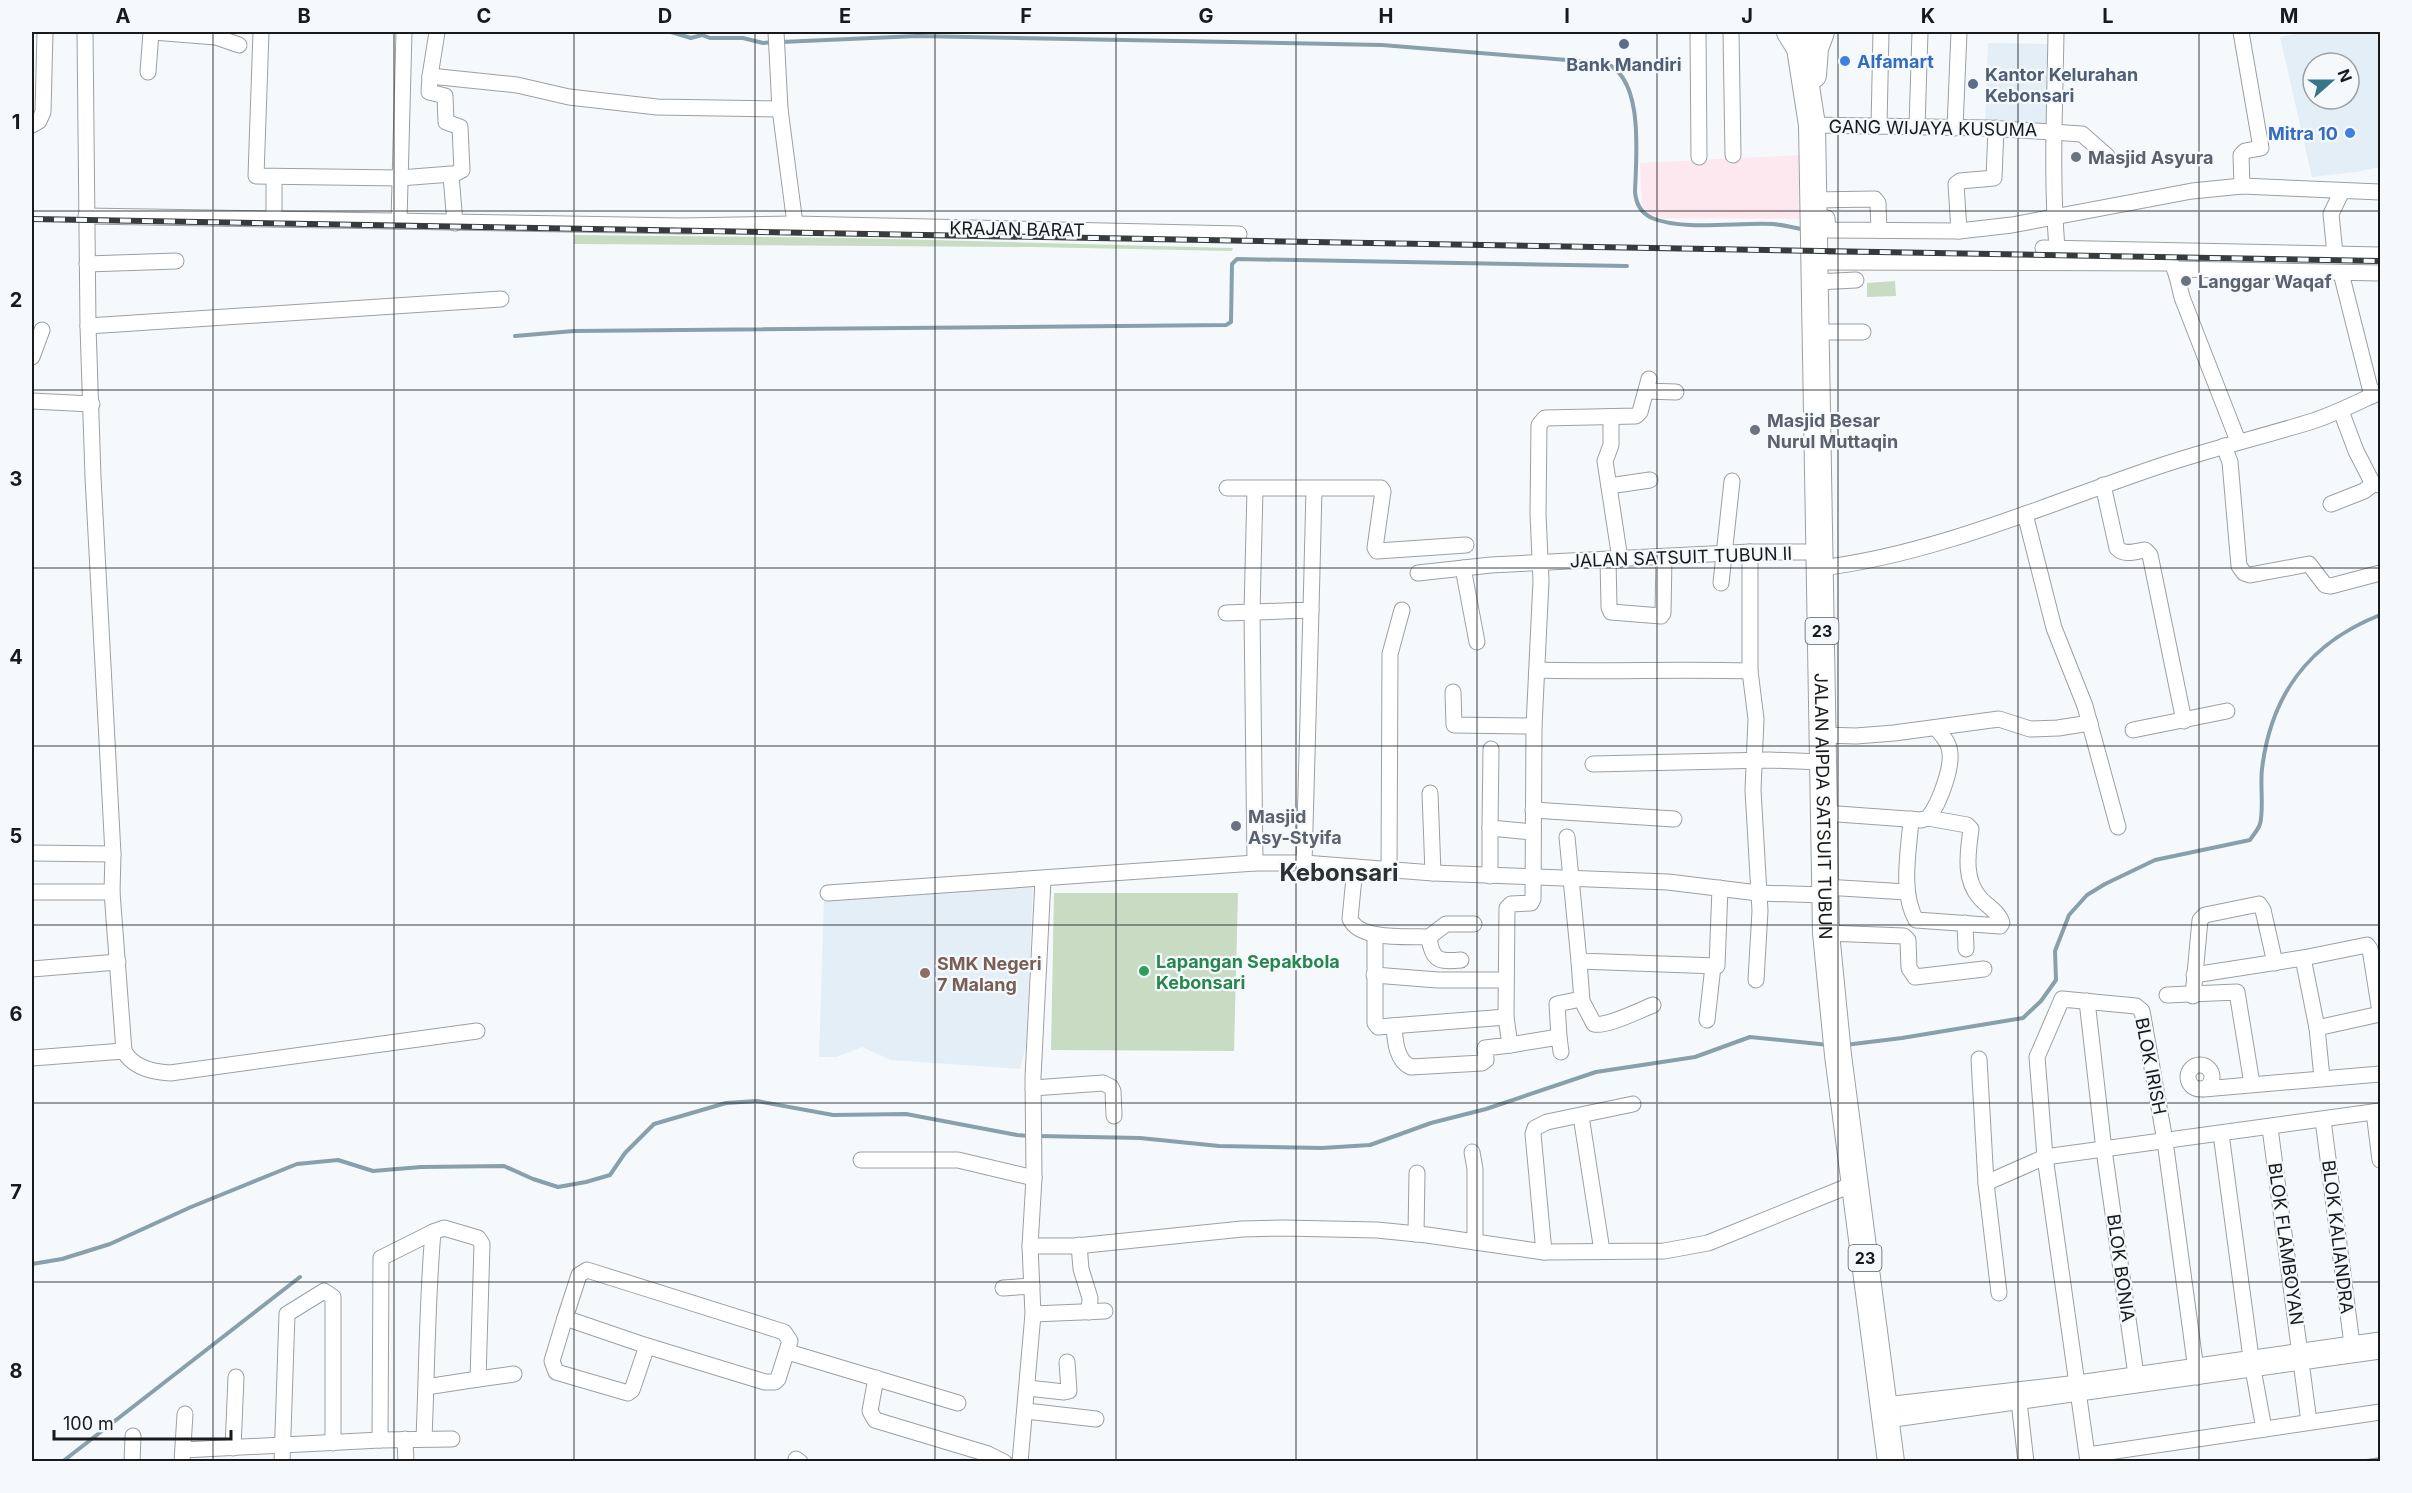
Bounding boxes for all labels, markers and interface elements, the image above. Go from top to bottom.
text: A [116,4,131,28]
text: B [297,4,311,28]
text: C [477,4,491,28]
text: D [658,4,672,28]
text: E [839,4,851,28]
text: F [1020,4,1032,28]
text: G [1198,4,1214,28]
text: H [1379,4,1393,28]
text: I [1564,4,1570,28]
text: J [1741,4,1753,28]
text: K [1921,4,1935,28]
text: L [2102,4,2114,28]
text: M [2280,4,2298,28]
marker: Bank Mandiri [1617,37,1631,51]
place label: Alfamart [1857,51,1934,72]
north arrow [2301,51,2361,111]
place label: Bank Mandiri [1566,54,1682,75]
marker: Alfamart [1838,54,1852,68]
place label: Kantor Kelurahan Kebonsari [1985,64,2138,106]
text: N [2333,66,2357,85]
marker: Kantor Kelurahan Kebonsari [1966,77,1980,91]
text: 1 [12,110,20,134]
street label: GANG WIJAYA KUSUMA [1829,116,2037,140]
place label: Mitra 10 [2268,123,2338,144]
marker: Mitra 10 [2343,126,2357,140]
place label: Masjid Asyura [2088,147,2214,168]
marker: Masjid Asyura [2069,150,2083,164]
street label: KRAJAN BARAT [949,217,1085,241]
place label: Langgar Waqaf [2198,271,2332,292]
marker: Langgar Waqaf [2179,274,2193,288]
text: 2 [10,288,22,312]
place label: Masjid Besar Nurul Muttaqin [1767,410,1898,452]
marker: Masjid Besar Nurul Muttaqin [1748,423,1762,437]
text: 3 [10,467,22,491]
street label: JALAN SATSUIT TUBUN II [1569,543,1793,571]
road number: 23 [1806,618,1838,644]
text: 4 [9,645,23,669]
street label: JALAN AIPDA SATSUIT TUBUN [1811,673,1837,940]
place label: Masjid Asy-Styifa [1248,806,1342,848]
marker: Masjid Asy-Styifa [1229,819,1243,833]
text: 5 [10,824,22,848]
district label: Kebonsari [1279,858,1399,887]
place label: Lapangan Sepakbola Kebonsari [1156,951,1340,993]
place label: SMK Negeri 7 Malang [937,953,1042,995]
marker: Lapangan Sepakbola Kebonsari [1137,964,1151,978]
marker: SMK Negeri 7 Malang [918,966,932,980]
text: 6 [10,1002,23,1026]
street label: BLOK IRISH [2131,1016,2171,1116]
street label: BLOK KALIANDRA [2318,1159,2358,1315]
street label: BLOK FLAMBOYAN [2264,1162,2308,1326]
text: 7 [10,1180,22,1204]
street label: BLOK BONIA [2103,1213,2139,1323]
road number: 23 [1848,1245,1882,1271]
text: 8 [9,1359,23,1383]
scale bar [54,1403,231,1441]
text: 100 m [63,1413,114,1434]

